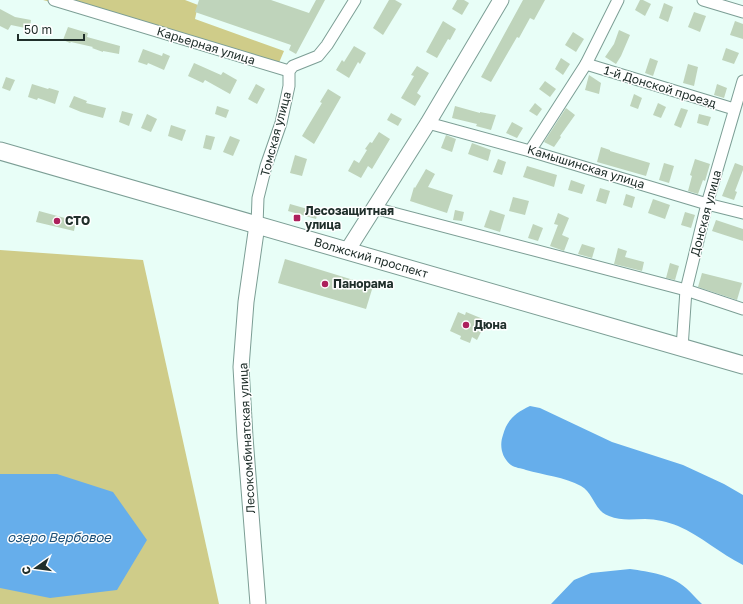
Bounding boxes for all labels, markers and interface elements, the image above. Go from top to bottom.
scale bar [18,16,84,42]
text: 50 m [24,22,52,37]
street label: Карьерная улица [155,23,257,68]
street label: 1-й Донской проезд [602,62,718,111]
street label: Томская улица [257,90,294,178]
street label: Камышинская улица [526,142,647,192]
street label: Донская улица [687,168,724,257]
place label: Лесозащитная улица [305,203,394,232]
place label: СТО [65,213,90,228]
marker: Лесозащитная улица [292,213,302,223]
marker: СТО [52,216,62,226]
street label: Волжский проспект [312,234,430,281]
place label: Панорама [333,276,393,291]
marker: Панорама [320,279,330,289]
place label: Дюна [474,317,507,332]
marker: Дюна [461,320,471,330]
street label: Лесокомбинатская улица [235,362,258,514]
water label: озеро Вербовое [7,529,112,545]
north arrow [16,548,56,588]
text: С [19,565,33,576]

